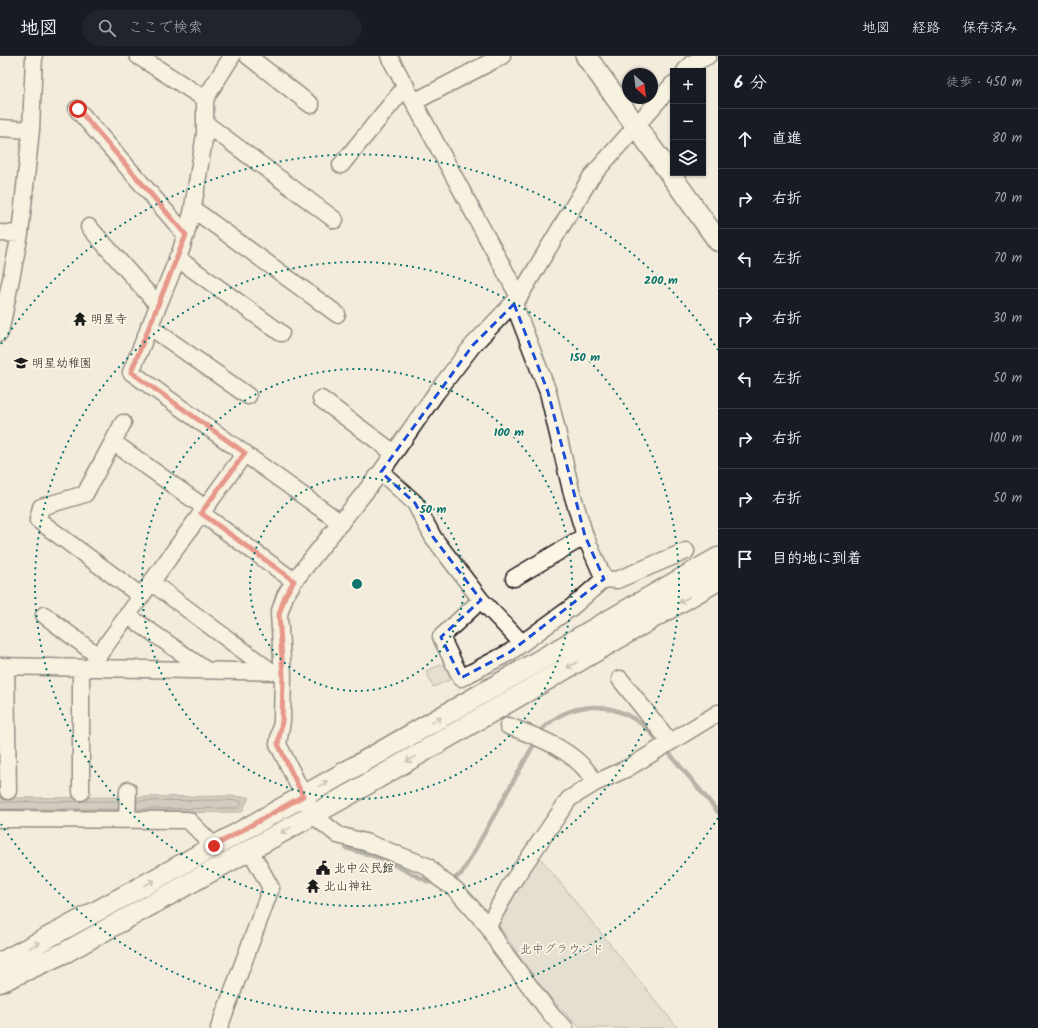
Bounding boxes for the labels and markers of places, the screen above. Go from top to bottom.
place label: 明星寺 [91,310,127,329]
temple icon: 明星寺 [72,311,88,327]
place label: 明星幼稚園 [32,354,92,373]
school or university icon: 明星幼稚園 [13,355,29,371]
centre of rings [350,577,364,591]
place label: 北中公民館 [334,859,394,878]
public building icon: 北中公民館 [315,860,331,876]
place label: 北山神社 [324,877,372,896]
temple icon: 北山神社 [305,878,321,894]

